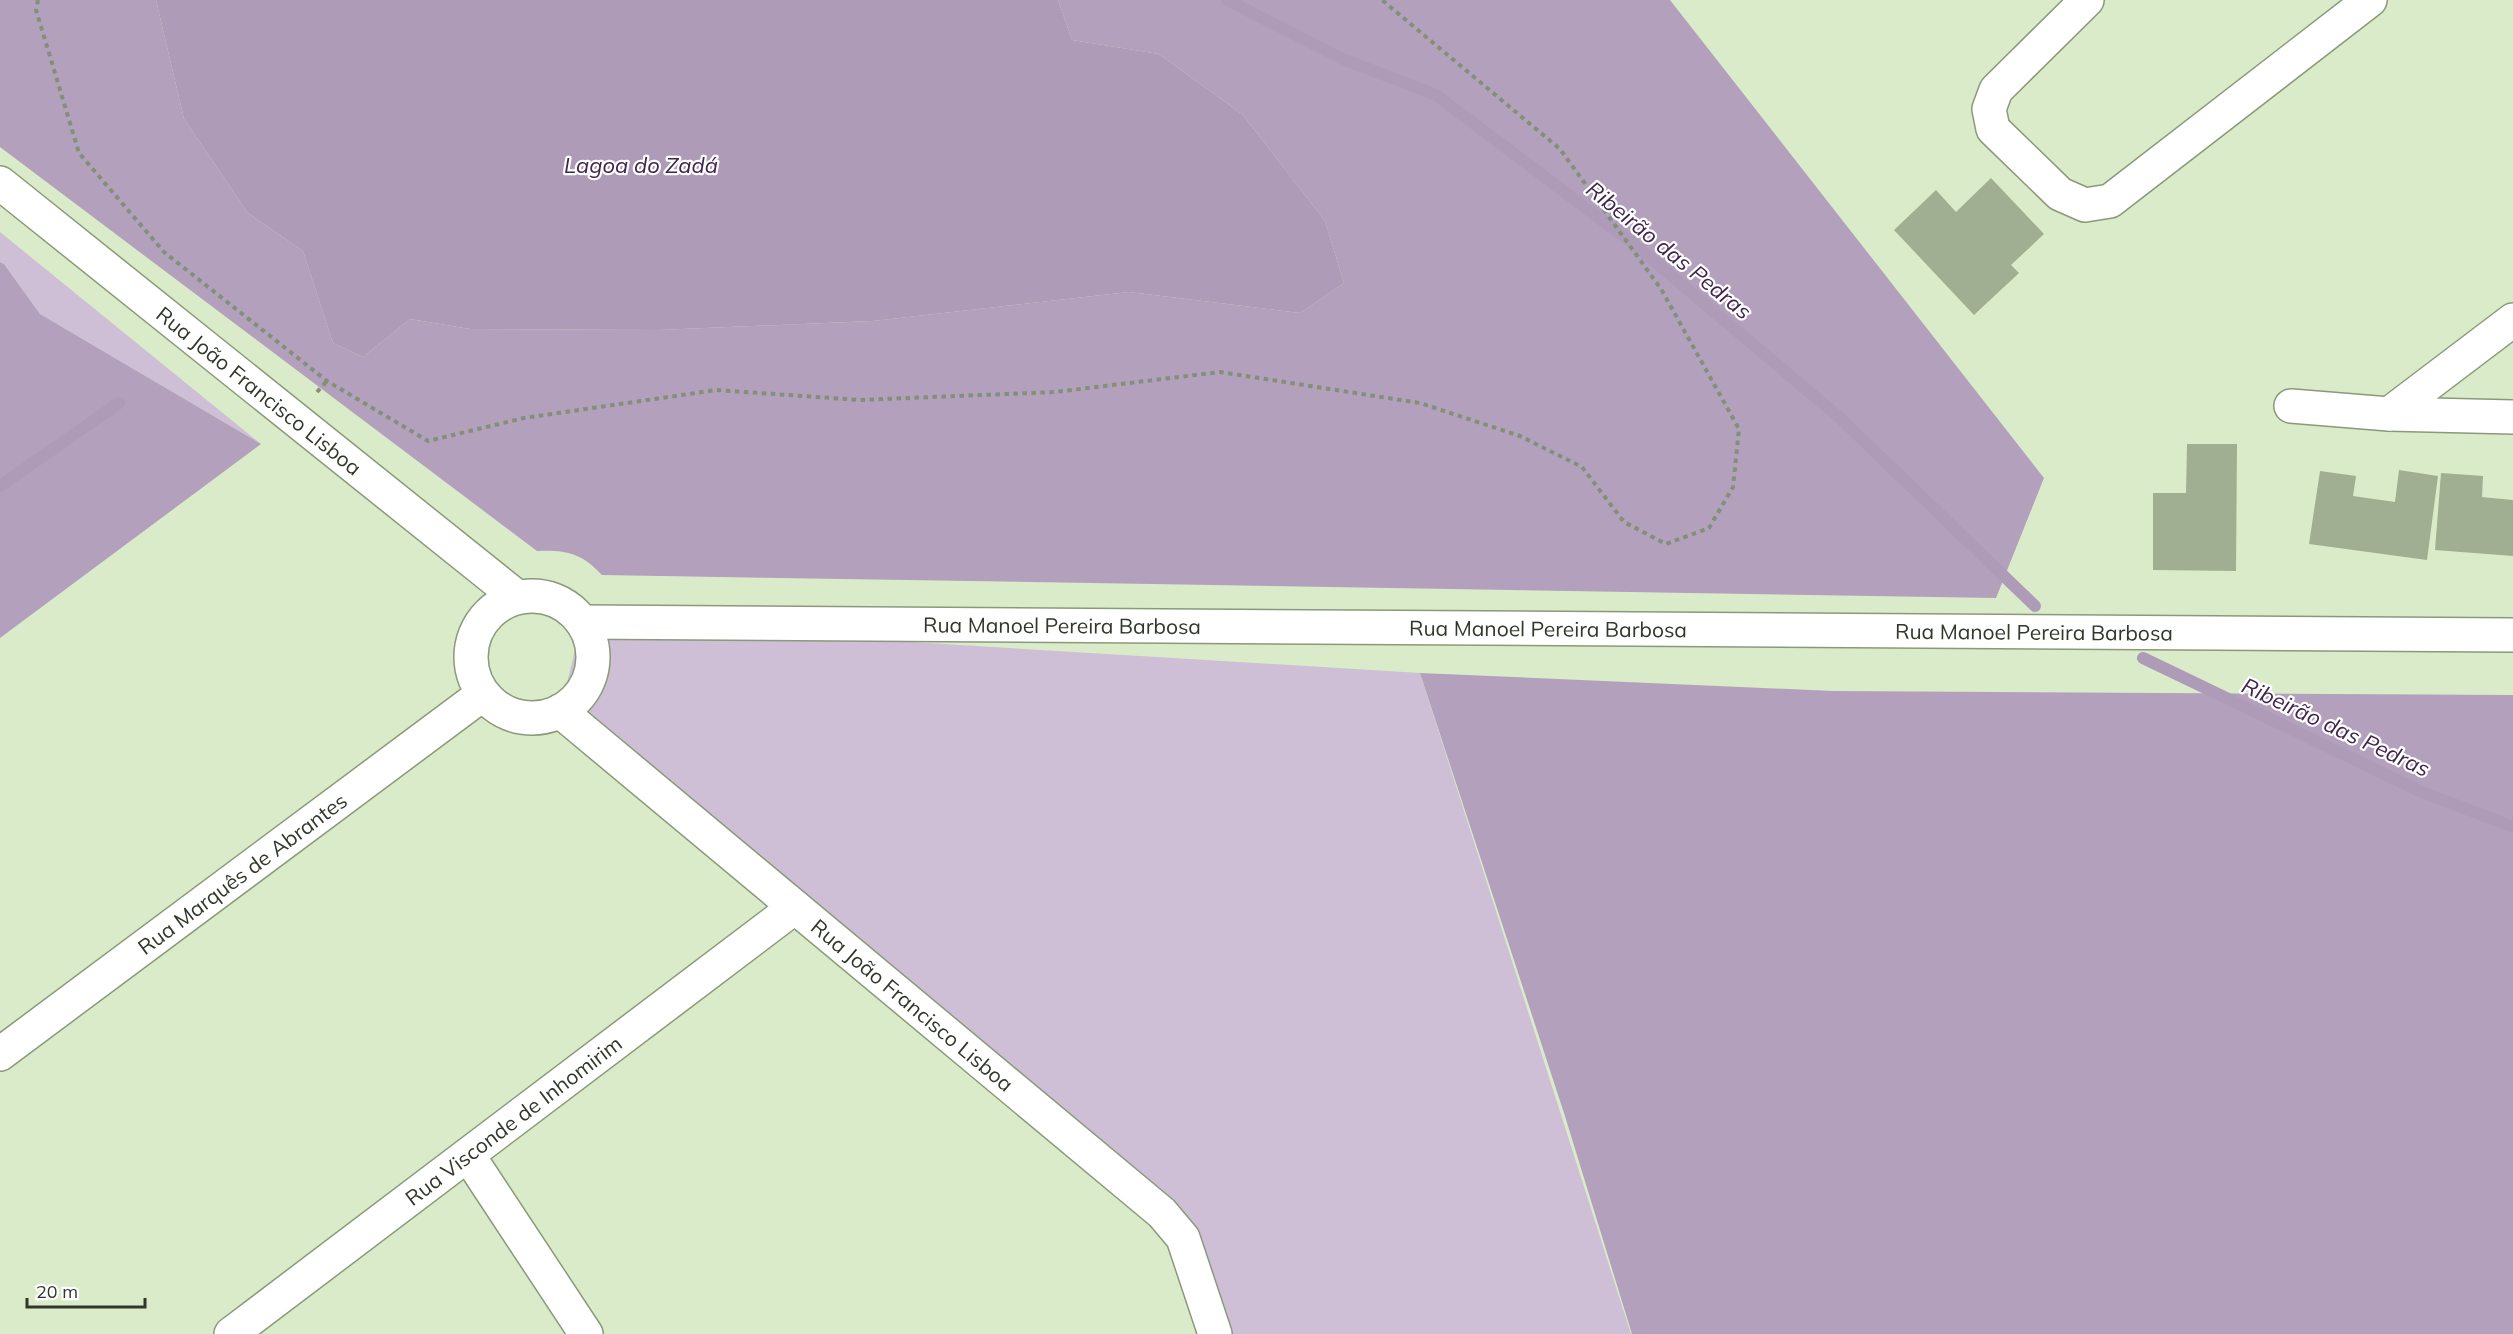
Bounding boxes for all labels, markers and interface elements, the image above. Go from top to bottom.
water label: Lagoa do Zadá [564,151,718,179]
water label: Ribeirão das Pedras [1581,175,1757,325]
street label: Rua João Francisco Lisboa [151,301,367,480]
street label: Rua Manoel Pereira Barbosa [923,611,1201,639]
street label: Rua Manoel Pereira Barbosa [1409,615,1687,642]
street label: Rua Manoel Pereira Barbosa [1895,618,2173,646]
water label: Ribeirão das Pedras [2237,671,2435,783]
street label: Rua Marquês de Abrantes [132,787,352,960]
street label: Rua João Francisco Lisboa [806,913,1019,1097]
street label: Rua Visconde de Inhomirim [400,1030,627,1211]
scale bar [27,1271,146,1309]
text: 20 m [36,1280,78,1303]

